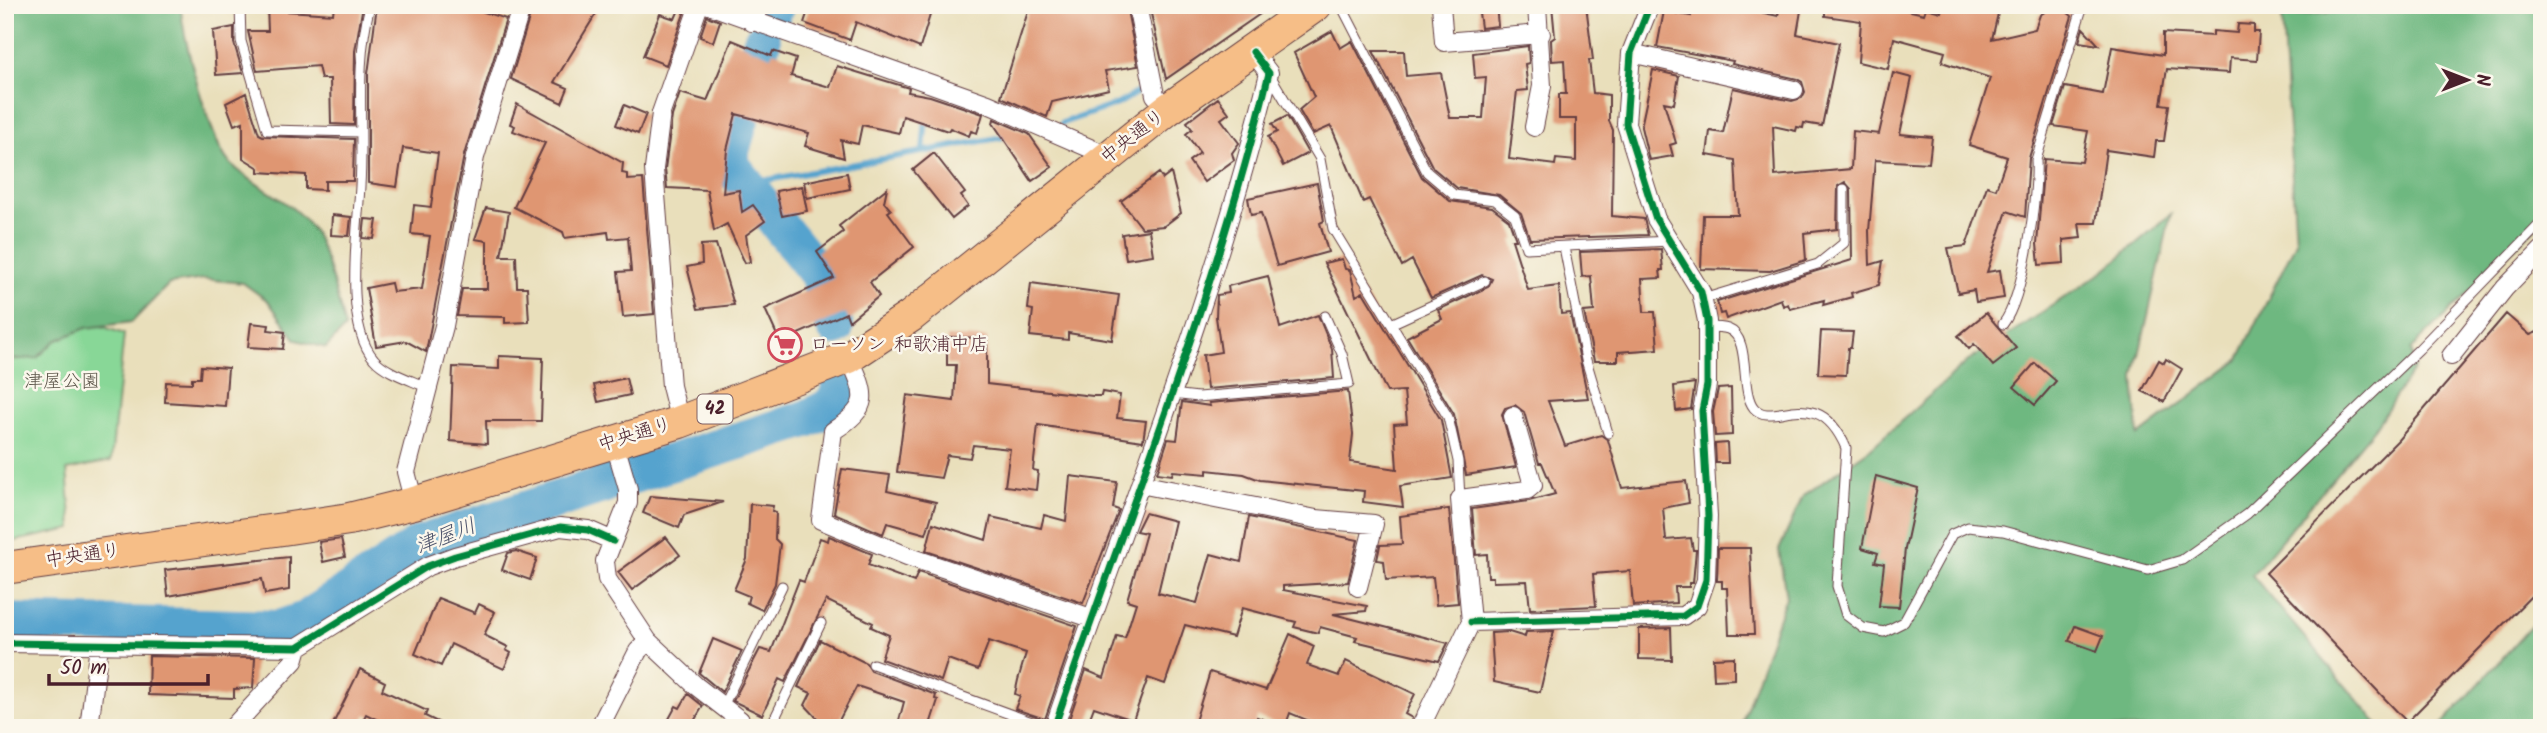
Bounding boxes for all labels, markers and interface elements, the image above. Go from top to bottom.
north arrow [2432,46,2502,116]
text: N [2467,74,2497,86]
street label: 中央通り [1094,102,1172,172]
supermarket icon: ローソン 和歌浦中店 [766,326,804,364]
place label: ローソン 和歌浦中店 [810,330,989,360]
park label: 津屋公園 [24,367,100,397]
road number: 42 [698,394,732,424]
street label: 中央通り [594,410,676,460]
water label: 津屋川 [411,510,481,564]
street label: 中央通り [43,536,123,576]
scale bar [49,642,208,686]
text: 50 m [60,652,107,685]

